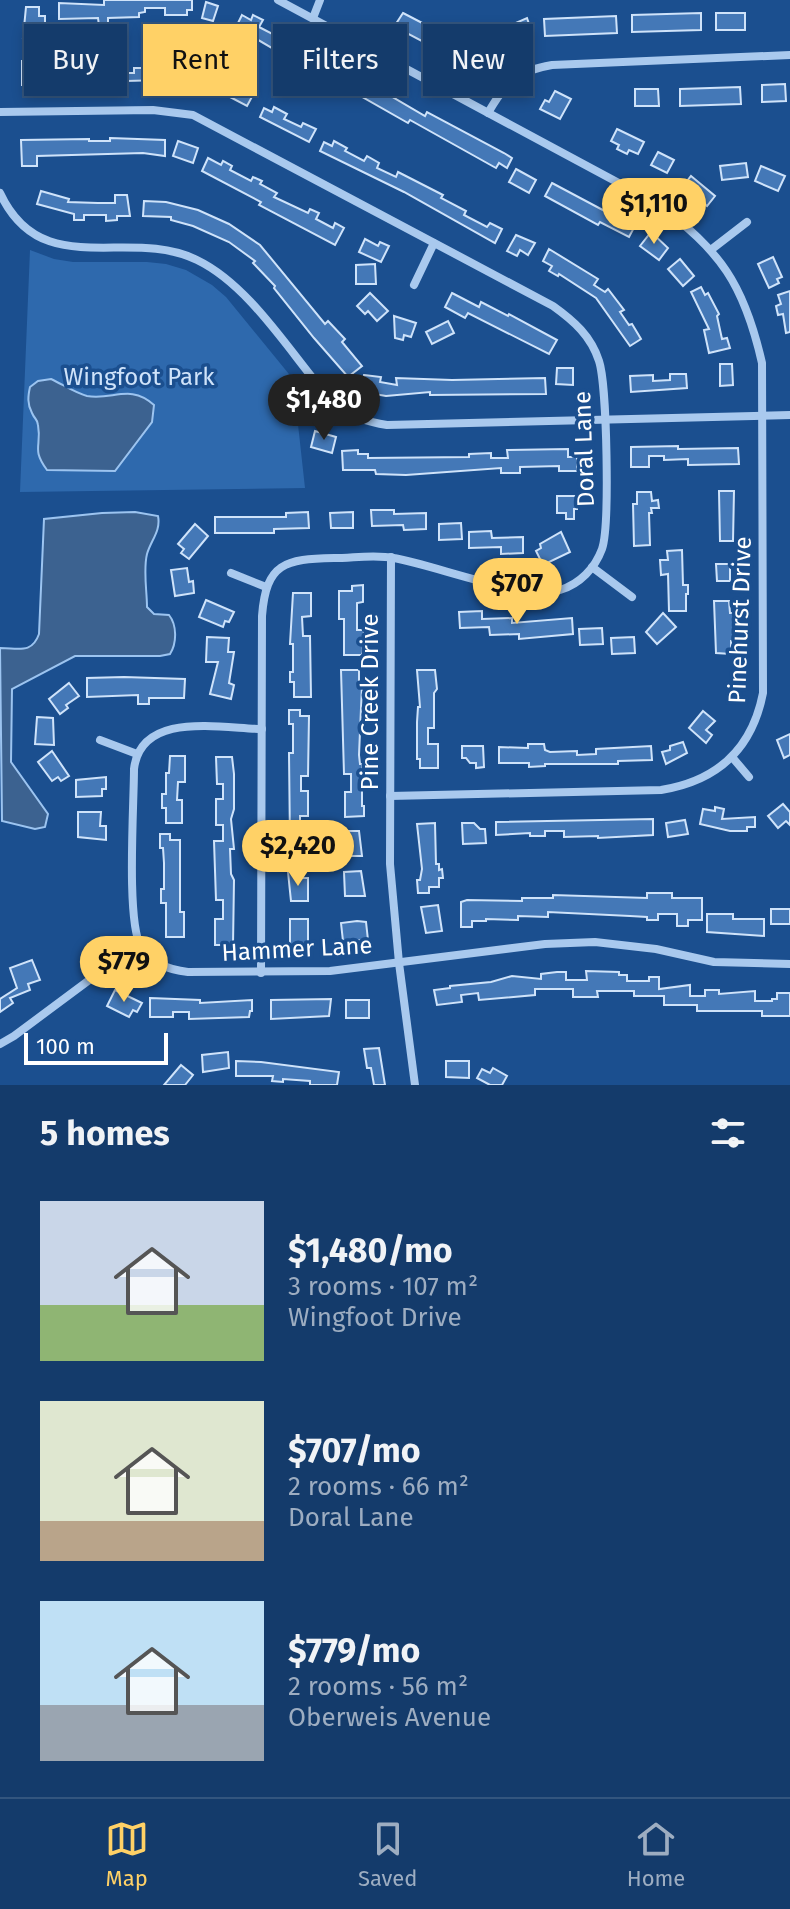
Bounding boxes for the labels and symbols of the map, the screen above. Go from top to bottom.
pin: $1,110 [589,178,719,246]
park label: Wingfoot Park [63,363,215,391]
pin: $1,480 [259,374,389,442]
street label: Doral Lane [568,391,600,507]
street label: Pinehurst Drive [723,536,757,704]
pin: $707 [470,558,564,626]
street label: Pine Creek Drive [356,614,384,790]
pin: $2,420 [233,820,363,888]
street label: Hammer Lane [221,931,373,967]
pin: $779 [77,936,171,1004]
scale bar [24,1029,168,1065]

